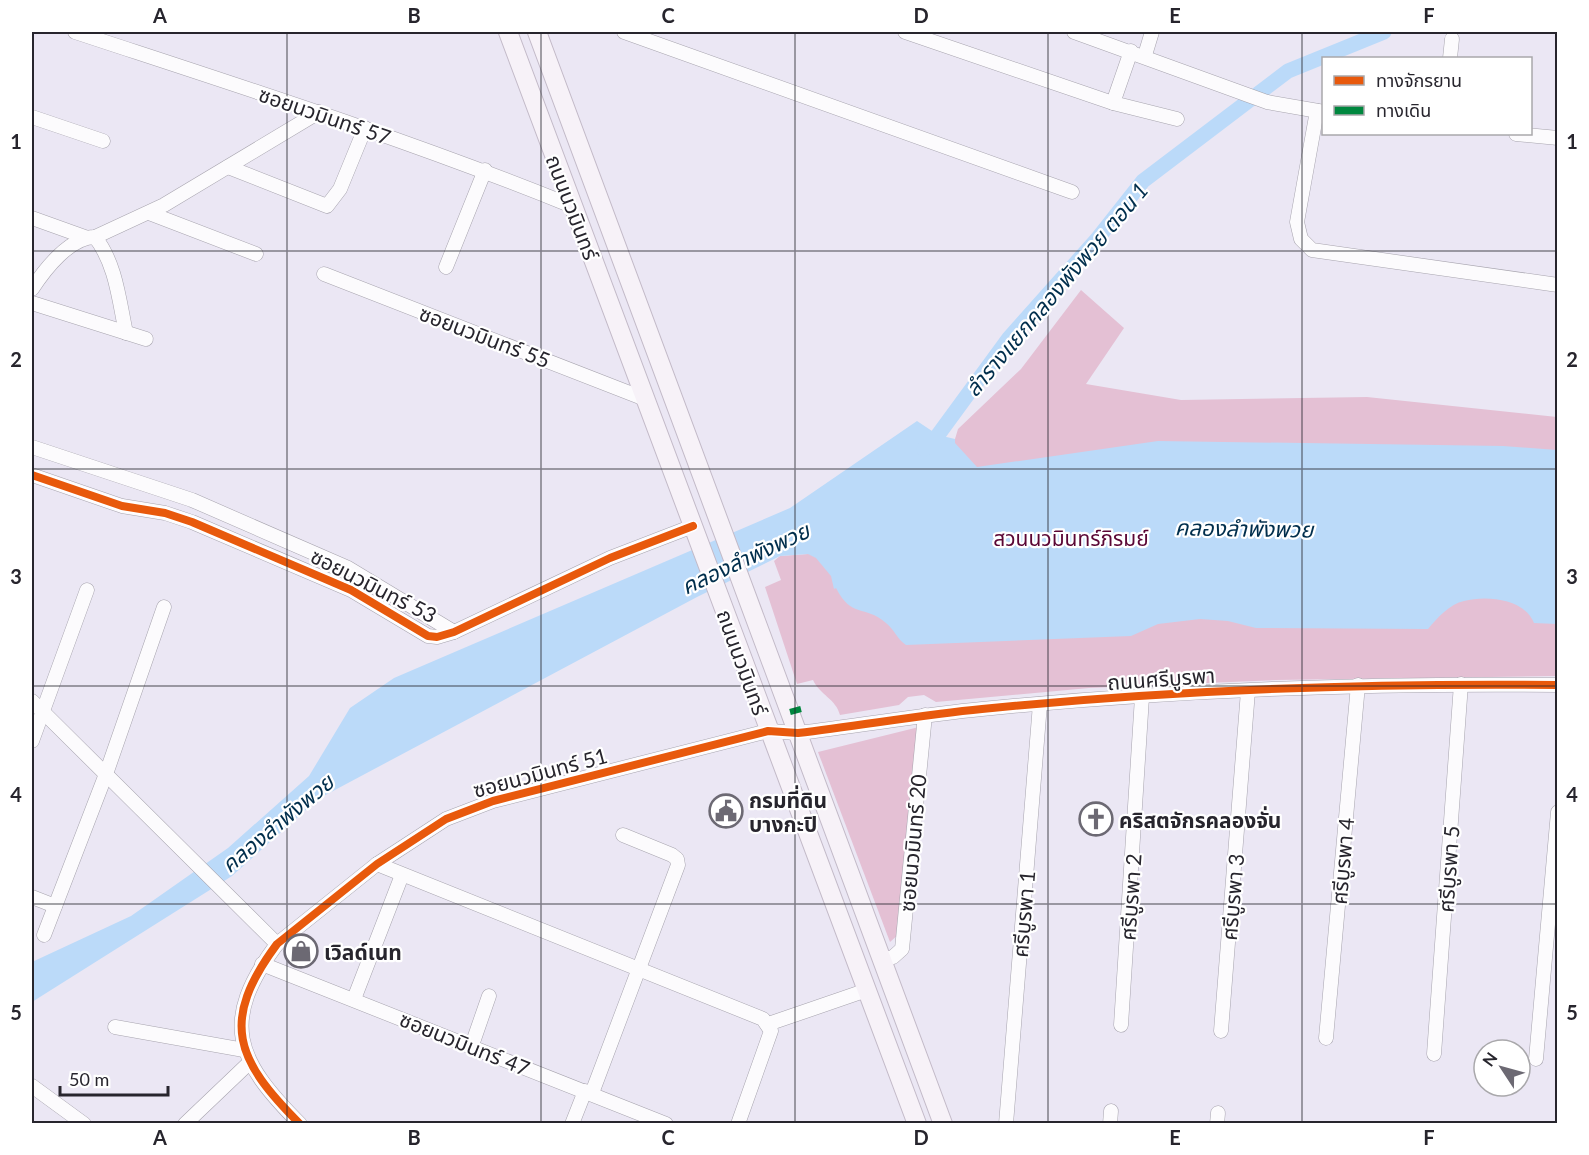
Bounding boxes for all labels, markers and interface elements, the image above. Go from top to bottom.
text: A [152,3,167,27]
text: B [407,3,421,27]
text: C [661,3,675,27]
text: D [913,3,929,27]
text: E [1169,3,1181,27]
text: F [1423,3,1435,27]
legend [1322,57,1532,135]
text: ทางจักรยาน [1376,69,1462,91]
street label: ซอยนวมินทร์ 57 [256,81,394,149]
text: ทางเดิน [1376,99,1431,121]
text: 1 [10,129,22,153]
text: 1 [1566,129,1578,153]
street label: ถนนนวมินทร์ [542,151,605,264]
water label: ลำรางแยกคลองพังพวย ตอน 1 [959,177,1153,401]
street label: ซอยนวมินทร์ 55 [416,300,554,372]
text: 2 [10,347,22,371]
text: 2 [1566,347,1578,371]
water label: คลองลำพังพวย [1175,513,1315,543]
water label: คลองลำพังพวย [677,516,815,599]
park label: สวนนวมินทร์ภิรมย์ [993,525,1149,550]
street label: ซอยนวมินทร์ 53 [307,543,441,627]
text: 3 [10,564,22,588]
text: 3 [1566,564,1578,588]
street label: ถนนนวมินทร์ [712,606,774,719]
street label: ถนนศรีบูรพา [1106,662,1216,696]
street label: ซอยนวมินทร์ 51 [470,742,610,802]
water label: คลองลำพังพวย [215,767,340,878]
street label: ซอยนวมินทร์ 20 [894,773,930,913]
text: 4 [10,782,22,806]
text: 4 [1566,782,1578,806]
place label: กรมที่ดิน บางกะปิ [749,785,827,836]
public building icon: กรมที่ดิน บางกะปิ [708,793,744,829]
church icon: คริสตจักรคลองจั่น [1078,801,1114,837]
place label: คริสตจักรคลองจั่น [1119,806,1281,832]
street label: ศรีบูรพา 4 [1326,817,1360,906]
street label: ศรีบูรพา 5 [1432,825,1466,913]
street label: ศรีบูรพา 2 [1114,853,1148,941]
street label: ศรีบูรพา 3 [1216,853,1250,942]
street label: ศรีบูรพา 1 [1007,870,1041,959]
shop icon: เวิลด์เนท [283,933,319,969]
place label: เวิลด์เนท [324,939,402,964]
text: 5 [10,1000,22,1024]
text: 5 [1566,1000,1578,1024]
street label: ซอยนวมินทร์ 47 [396,1006,534,1080]
north arrow [1472,1038,1532,1098]
text: N [1478,1048,1501,1069]
scale bar [60,1059,168,1097]
text: 50 m [69,1068,109,1090]
text: A [152,1125,167,1149]
text: B [407,1125,421,1149]
text: C [661,1125,675,1149]
text: D [913,1125,929,1149]
text: E [1169,1125,1181,1149]
text: F [1423,1125,1435,1149]

